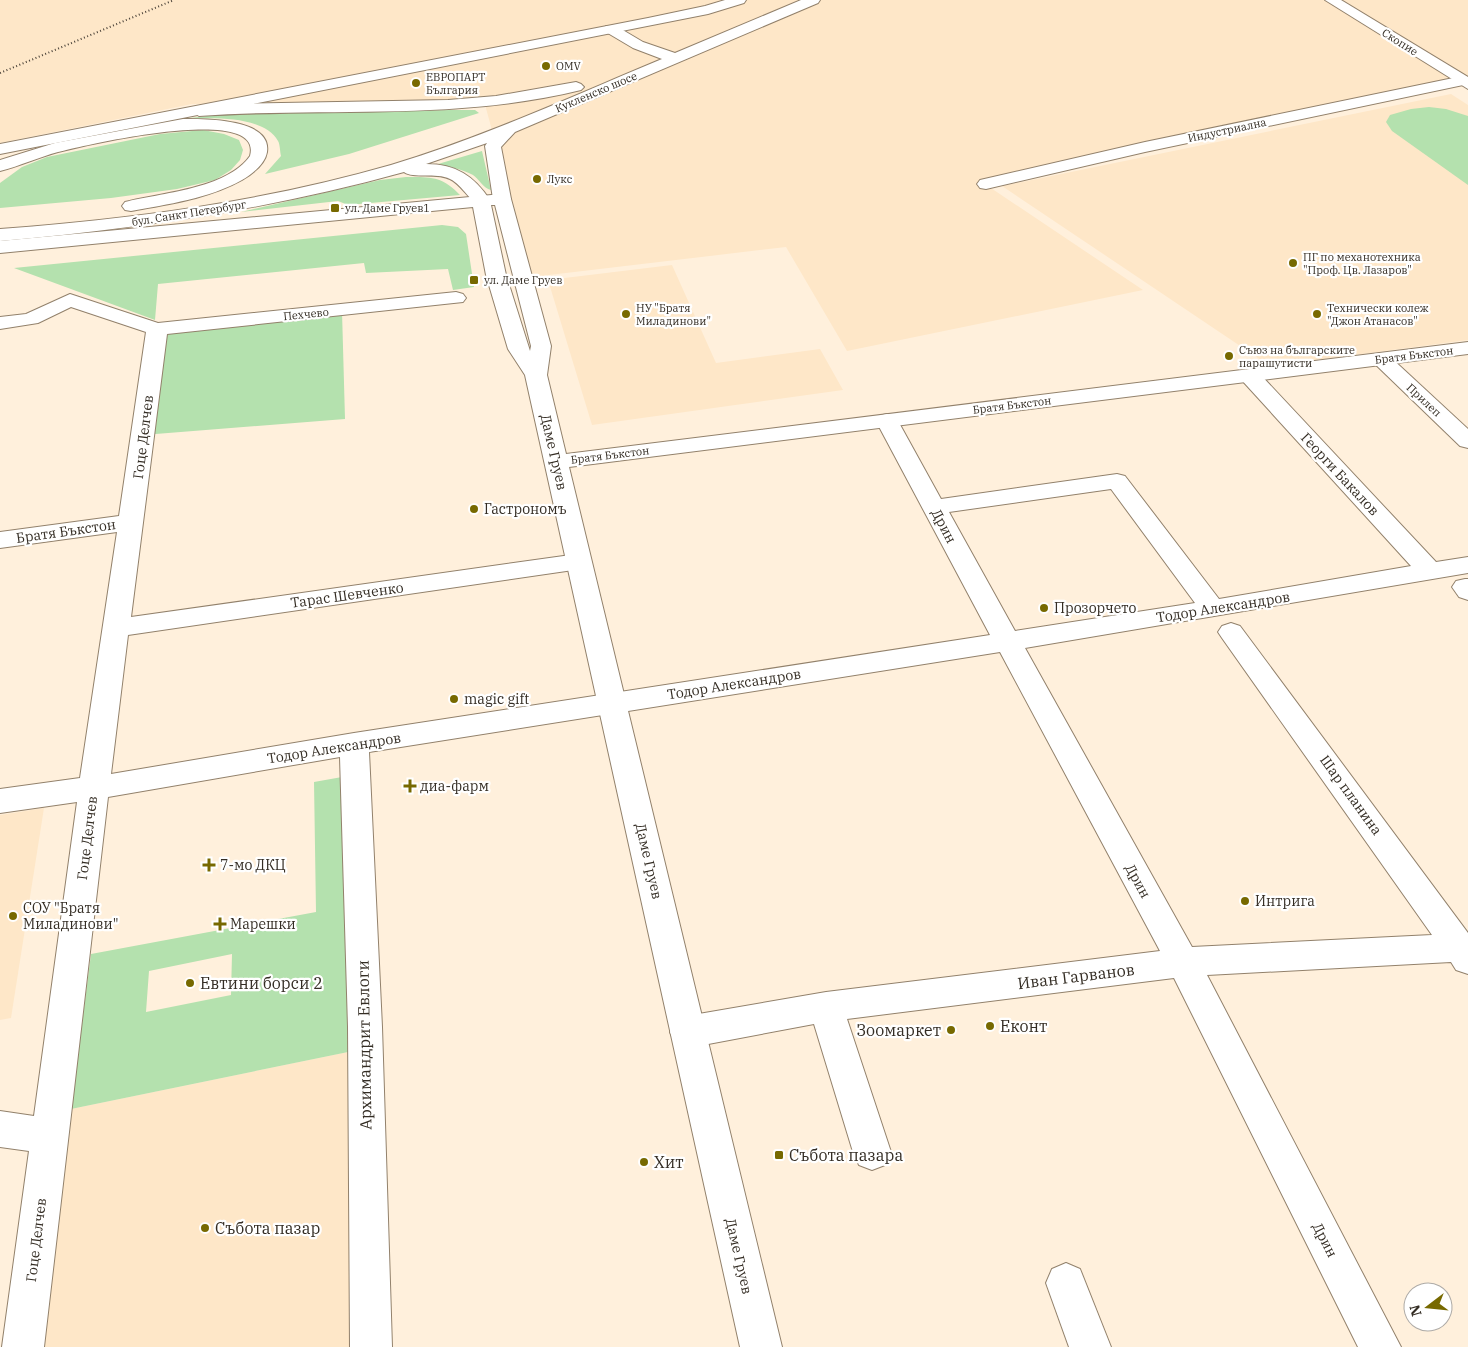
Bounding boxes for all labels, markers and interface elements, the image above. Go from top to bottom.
street label: Скопие [1379,25,1421,59]
place label: OMV [556,59,581,73]
marker: OMV [540,60,552,72]
street label: Кукленско шосе [553,68,639,116]
place label: ЕВРОПАРТ България [426,70,486,97]
marker: ЕВРОПАРТ България [410,77,422,89]
street label: Индустриална [1186,115,1268,145]
place label: Лукс [547,172,573,186]
marker: Лукс [531,173,543,185]
street label: бул. Санкт Петербург [131,197,247,229]
place label: ул. Даме Груев1 [345,201,430,215]
marker: ул. Даме Груев1 [329,202,341,214]
place label: ПГ по механотехника "Проф. Цв. Лазаров" [1303,250,1421,277]
marker: ПГ по механотехника "Проф. Цв. Лазаров" [1287,257,1299,269]
place label: ул. Даме Груев [484,273,562,287]
marker: ул. Даме Груев [468,274,480,286]
place label: НУ "Братя Миладинови" [636,301,711,328]
place label: Технически колеж "Джон Атанасов" [1327,301,1429,328]
street label: Пехчево [282,305,330,323]
marker: НУ "Братя Миладинови" [620,308,632,320]
marker: Технически колеж "Джон Атанасов" [1311,308,1323,320]
place label: Съюз на българските парашутисти [1239,343,1355,370]
street label: Братя Бъкстон [1374,343,1454,367]
marker: Съюз на българските парашутисти [1223,350,1235,362]
street label: Прилеп [1404,380,1444,420]
street label: Братя Бъкстон [972,393,1052,417]
street label: Гоце Делчев [129,394,157,480]
street label: Даме Груев [537,412,572,492]
street label: Георги Бакалов [1297,429,1383,519]
street label: Братя Бъкстон [570,443,650,467]
place label: Гастрономъ [484,500,567,518]
marker: Гастрономъ [468,503,480,515]
street label: Дрин [927,506,961,546]
street label: Братя Бъкстон [15,515,117,547]
street label: Тарас Шевченко [289,578,405,612]
street label: Тодор Александров [1155,588,1291,626]
place label: Прозорчето [1054,599,1137,617]
marker: Прозорчето [1038,602,1050,614]
street label: Тодор Александров [666,665,802,703]
place label: magic gift [464,690,529,708]
marker: magic gift [448,693,460,705]
street label: Тодор Александров [266,729,402,767]
street label: Шар планина [1316,752,1386,839]
place label: диа-фарм [420,777,489,795]
marker: диа-фарм [404,780,416,792]
street label: Гоце Делчев [73,795,101,881]
street label: Даме Груев [632,821,667,901]
place label: 7-мо ДКЦ [220,856,286,874]
marker: 7-мо ДКЦ [202,858,216,872]
street label: Дрин [1121,861,1155,901]
place label: Интрига [1255,892,1315,910]
marker: Интрига [1239,895,1251,907]
place label: СОУ "Братя Миладинови" [23,899,118,933]
marker: СОУ "Братя Миладинови" [7,910,19,922]
place label: Марешки [230,915,296,933]
marker: Марешки [214,918,226,930]
street label: Иван Гарванов [1016,959,1136,993]
street label: Архимандрит Евлоги [353,960,375,1130]
place label: Евтини борси 2 [200,973,323,993]
marker: Евтини борси 2 [184,977,196,989]
place label: Еконт [1000,1016,1047,1036]
place label: Зоомаркет [856,1020,941,1040]
marker: Еконт [984,1020,996,1032]
marker: Зоомаркет [945,1024,957,1036]
place label: Събота пазара [789,1145,903,1165]
marker: Събота пазара [773,1149,785,1161]
place label: Хит [654,1152,684,1172]
marker: Хит [638,1156,650,1168]
street label: Гоце Делчев [22,1197,50,1283]
street label: Даме Груев [722,1216,757,1296]
place label: Събота пазар [215,1218,320,1238]
street label: Дрин [1309,1220,1341,1260]
marker: Събота пазар [199,1222,211,1234]
north arrow [1403,1282,1453,1332]
text: N [1405,1303,1426,1318]

